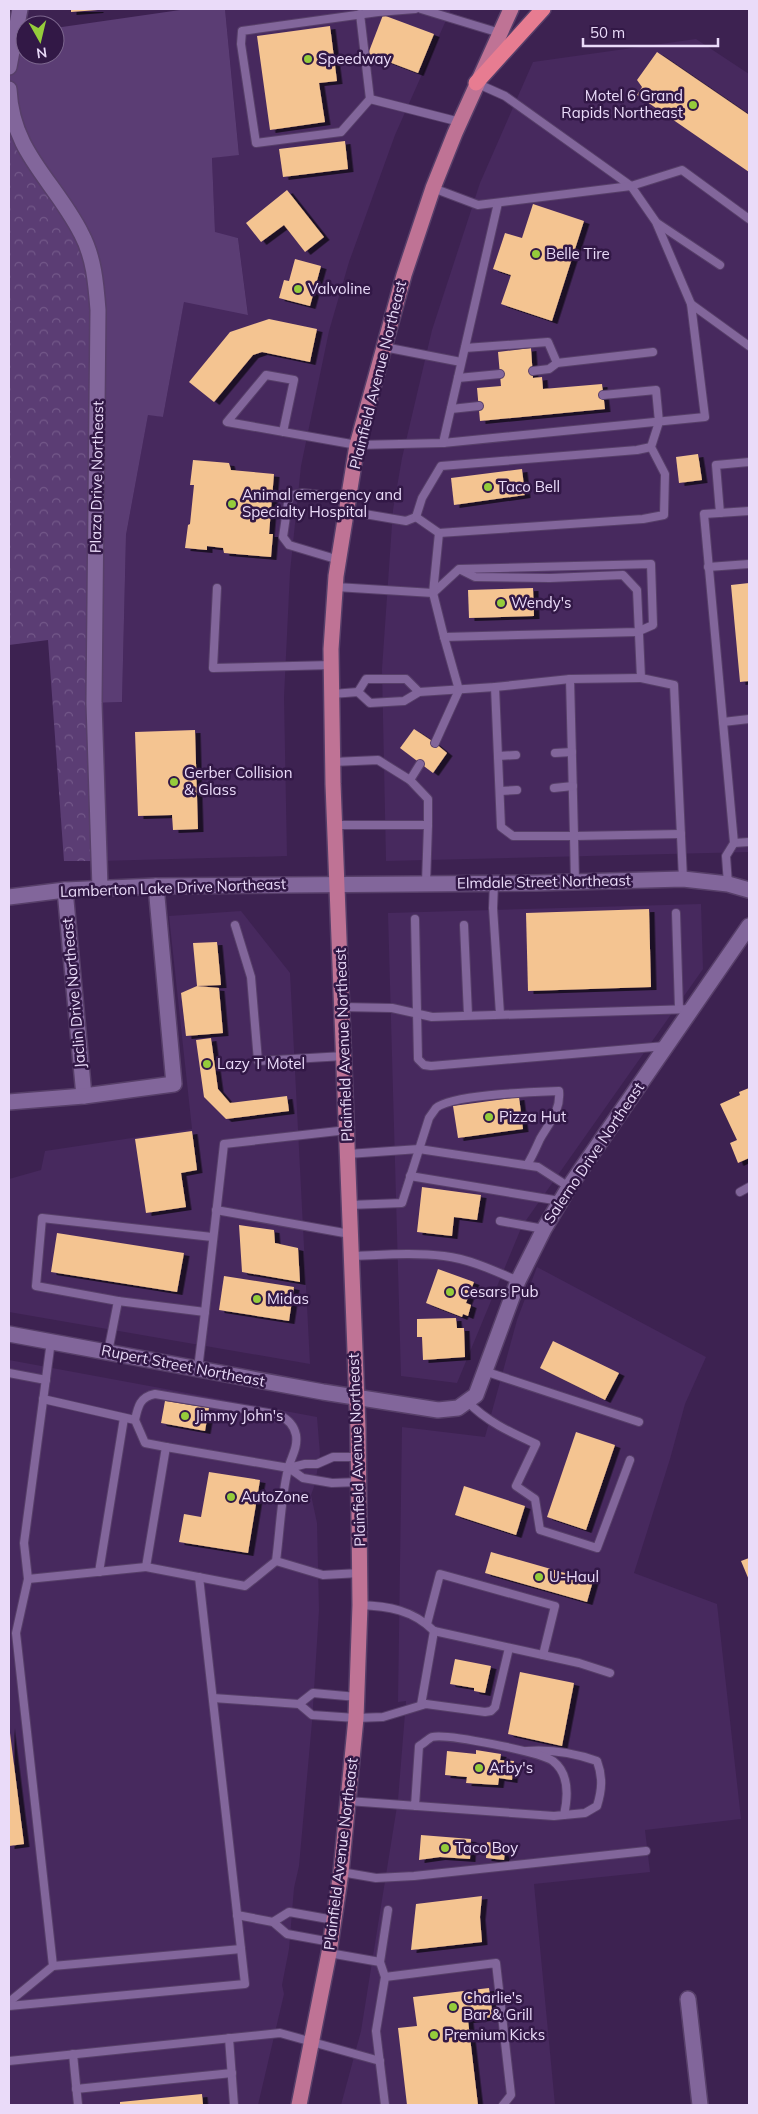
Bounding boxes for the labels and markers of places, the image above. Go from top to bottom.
place label: Speedway [318,49,391,68]
marker: Speedway [302,53,314,65]
place label: Motel 6 Grand Rapids Northeast [561,86,683,122]
marker: Motel 6 Grand Rapids Northeast [687,99,699,111]
place label: Belle Tire [546,244,610,263]
marker: Belle Tire [530,248,542,260]
place label: Valvoline [308,279,371,298]
marker: Valvoline [292,283,304,295]
place label: Taco Bell [498,477,560,496]
marker: Taco Bell [482,481,494,493]
place label: Animal emergency and Specialty Hospital [242,485,402,521]
marker: Animal emergency and Specialty Hospital [226,498,238,510]
place label: Wendy's [511,593,571,612]
marker: Wendy's [495,597,507,609]
place label: Gerber Collision & Glass [184,763,292,799]
marker: Gerber Collision & Glass [168,776,180,788]
place label: Lazy T Motel [217,1054,305,1073]
marker: Lazy T Motel [201,1058,213,1070]
place label: Pizza Hut [499,1107,566,1126]
marker: Pizza Hut [483,1111,495,1123]
place label: Cesars Pub [460,1282,538,1301]
marker: Cesars Pub [444,1286,456,1298]
place label: Midas [267,1289,309,1308]
marker: Midas [251,1293,263,1305]
place label: Jimmy John's [195,1406,284,1425]
marker: Jimmy John's [179,1410,191,1422]
place label: AutoZone [241,1487,309,1506]
marker: AutoZone [225,1491,237,1503]
place label: U-Haul [549,1567,599,1586]
marker: U-Haul [533,1571,545,1583]
place label: Arby's [489,1758,533,1777]
marker: Arby's [473,1762,485,1774]
place label: Taco Boy [455,1838,518,1857]
marker: Taco Boy [439,1842,451,1854]
place label: Charlie's Bar & Grill [463,1988,533,2024]
marker: Charlie's Bar & Grill [447,2001,459,2013]
place label: Premium Kicks [444,2025,545,2044]
marker: Premium Kicks [428,2029,440,2041]

